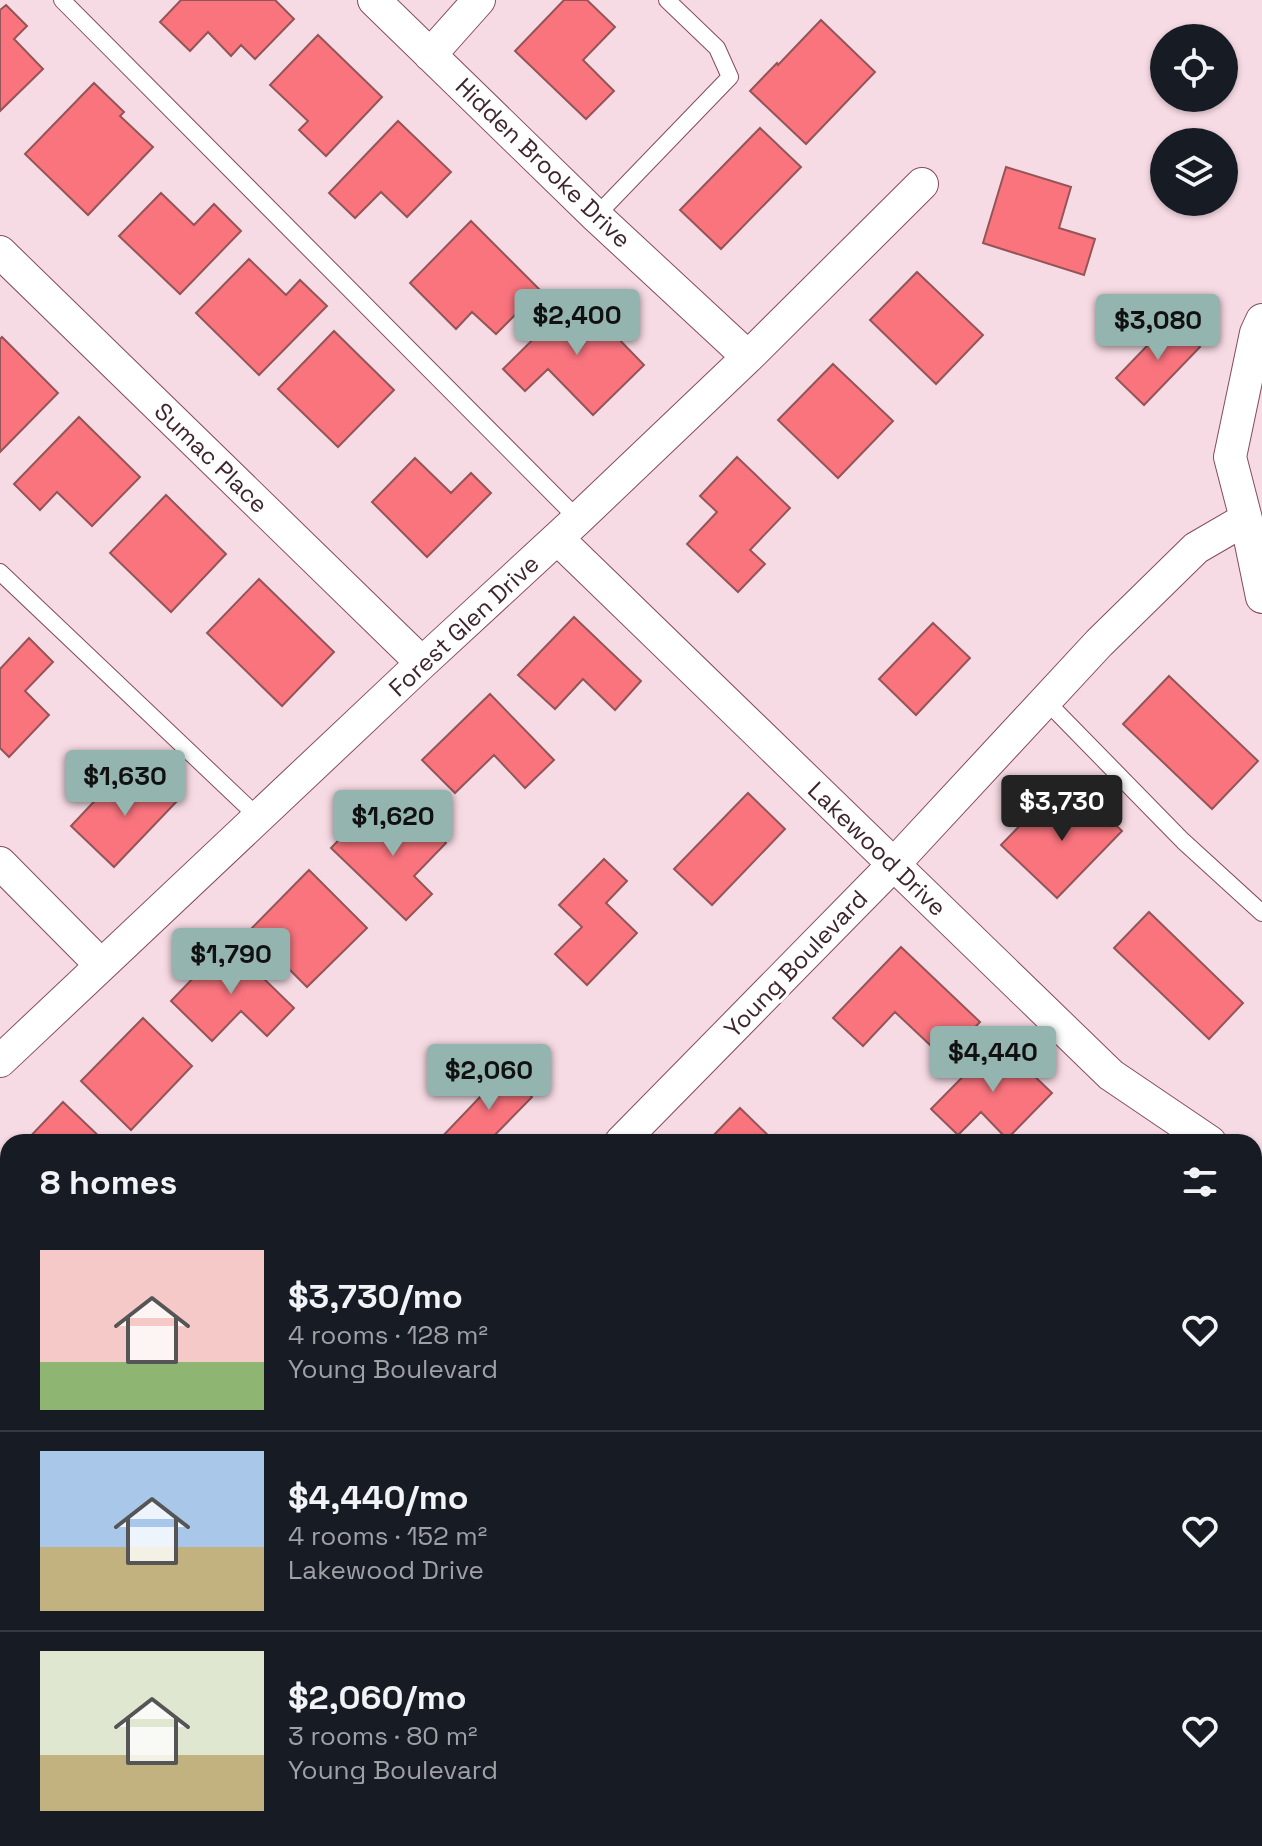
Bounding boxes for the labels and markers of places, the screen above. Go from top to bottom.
pin: $2,400 [512,289,642,357]
pin: $3,080 [1093,294,1223,362]
pin: $1,630 [60,750,190,818]
pin: $3,730 [997,775,1127,843]
pin: $1,620 [328,790,458,858]
pin: $1,790 [166,928,296,996]
pin: $4,440 [928,1026,1058,1094]
pin: $2,060 [424,1044,554,1112]

